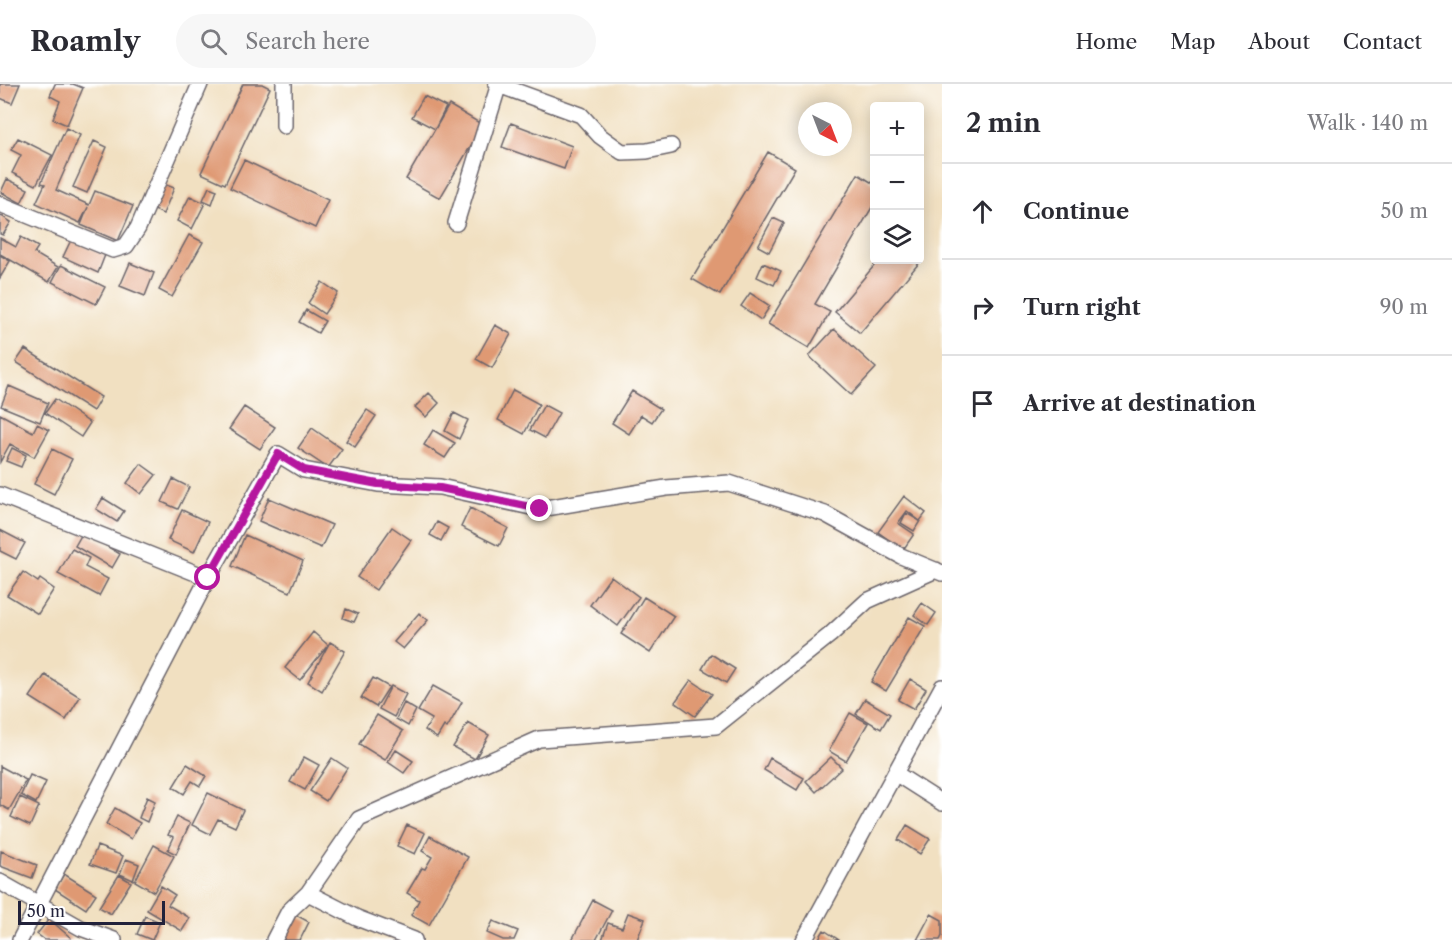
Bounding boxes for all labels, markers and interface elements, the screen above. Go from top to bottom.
search box [176,14,596,68]
text: Roamly [30,24,140,58]
icon: search [197,25,230,58]
text: Search here [245,28,370,55]
text: Home [1076,29,1137,54]
text: Map [1170,29,1215,54]
text: About [1248,29,1310,54]
text: Contact [1343,29,1422,54]
north arrow [798,102,852,156]
map controls [870,102,924,264]
button: + [870,102,924,156]
text: 2 min [966,107,1041,139]
text: Walk · 140 m [1307,111,1428,135]
button: − [870,156,924,210]
icon: ahead [966,195,999,228]
text: Continue [1023,198,1129,225]
text: 50 m [1381,199,1428,223]
button: layers [870,210,924,264]
icon: right [966,291,999,324]
text: Turn right [1023,294,1141,321]
text: 90 m [1380,295,1428,319]
icon: arrive [966,387,999,420]
text: Arrive at destination [1023,390,1256,417]
route end [526,495,552,521]
route start [194,564,220,590]
scale bar [18,898,165,926]
text: 50 m [27,901,65,921]

